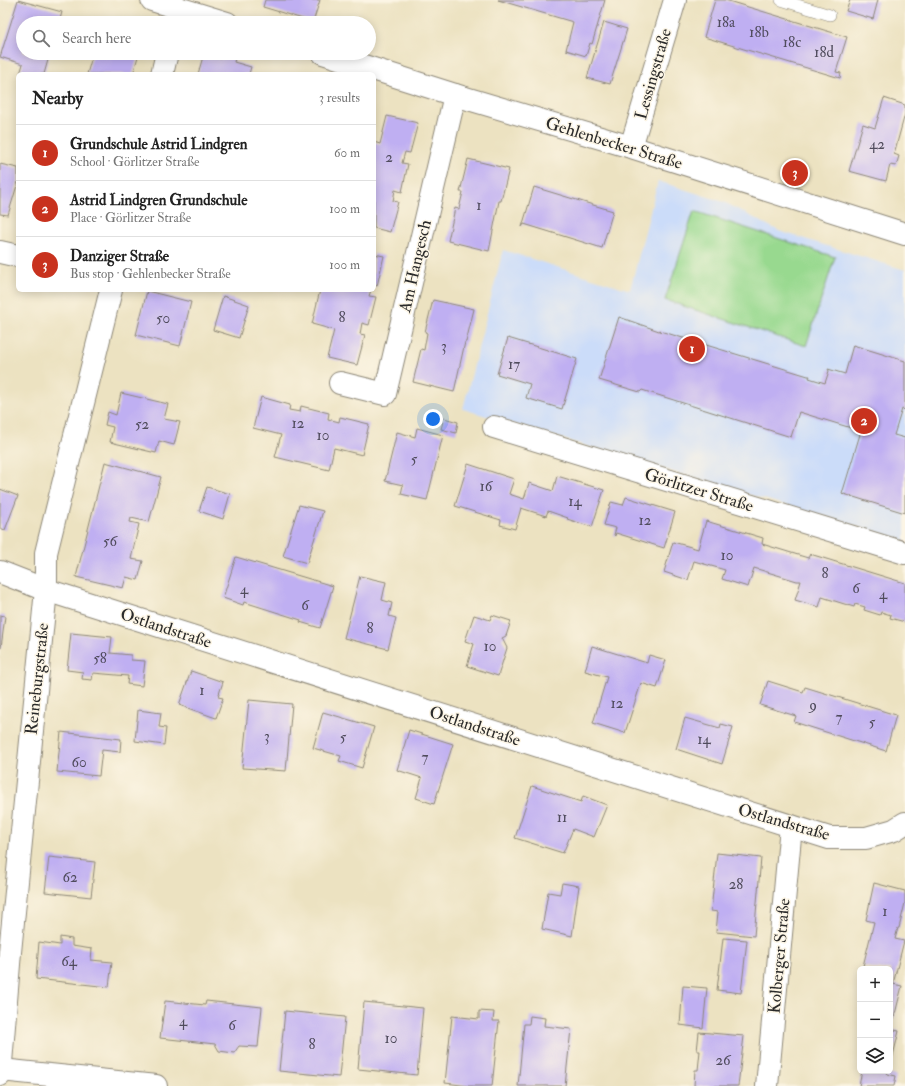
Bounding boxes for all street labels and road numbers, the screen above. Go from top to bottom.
street label: Lessingstraße [630,26,676,122]
street label: Gehlenbecker Straße [543,112,685,174]
street label: Am Hangesch [394,218,436,315]
street label: Görlitzer Straße [642,463,756,517]
street label: Ostlandstraße [118,603,214,653]
street label: Reineburgstraße [21,622,53,736]
street label: Ostlandstraße [427,701,523,751]
street label: Ostlandstraße [736,799,832,845]
street label: Kolberger Straße [764,897,794,1015]

